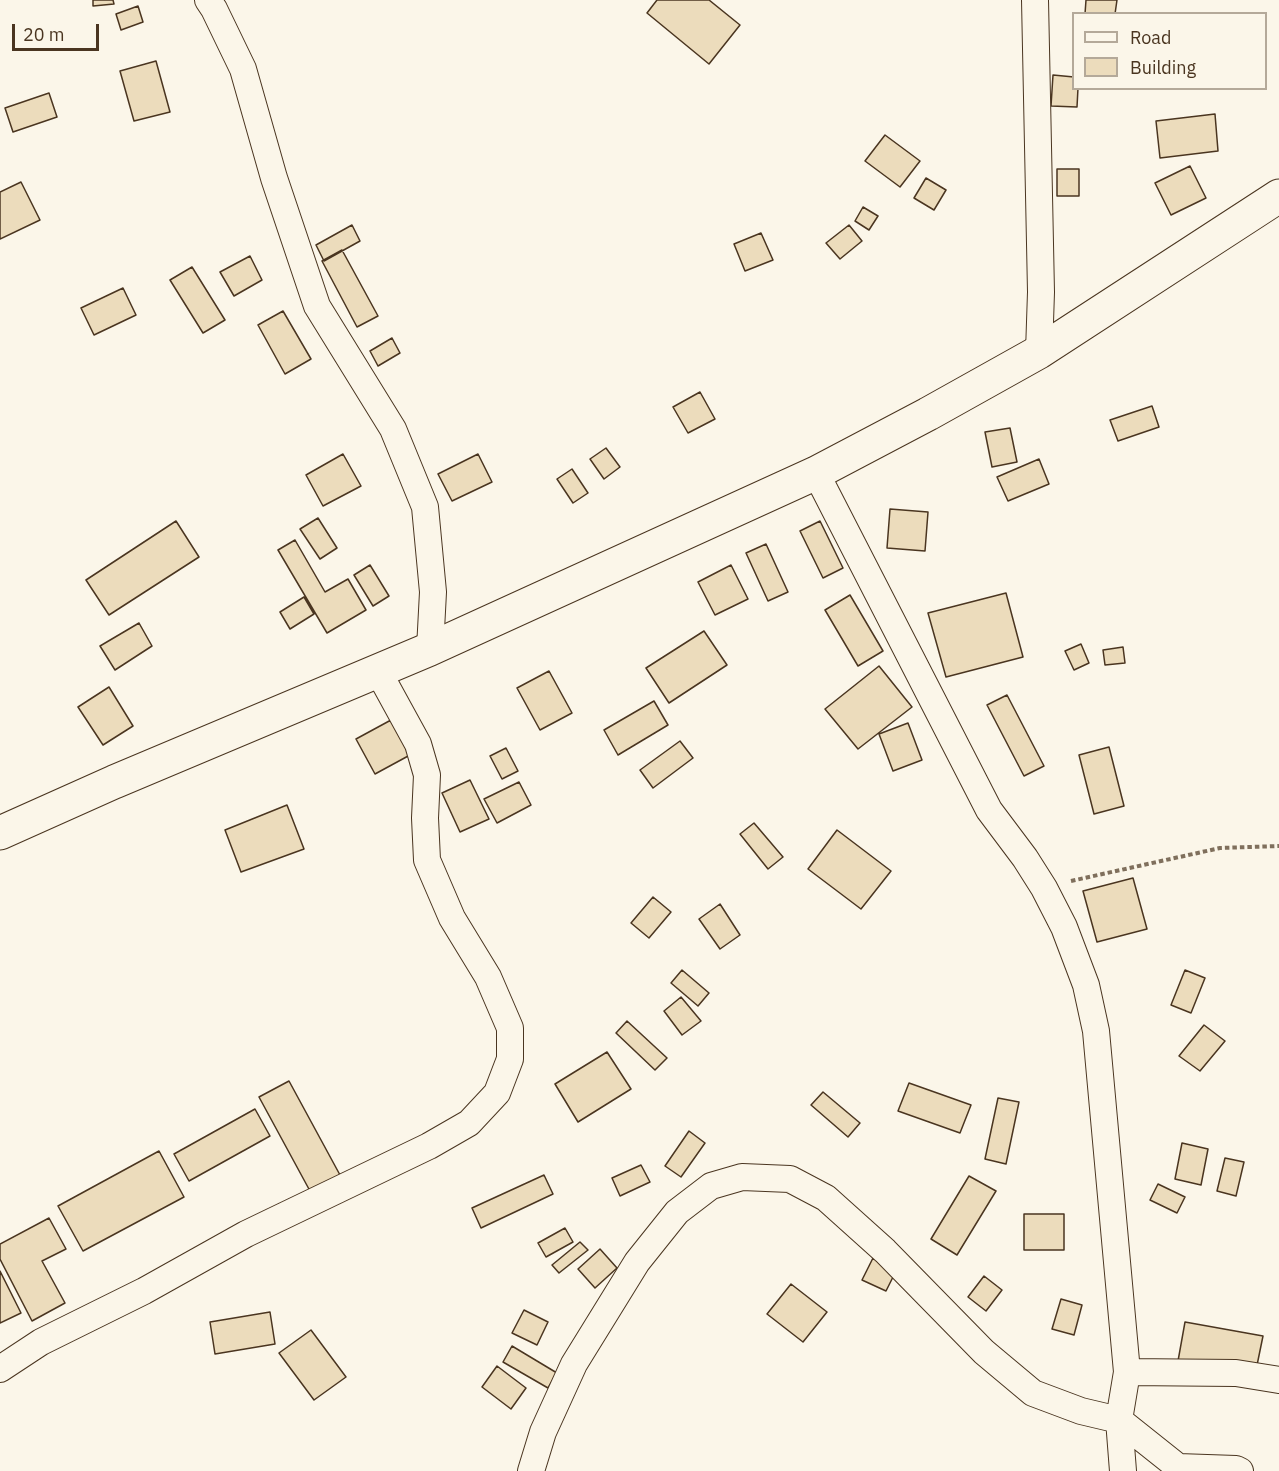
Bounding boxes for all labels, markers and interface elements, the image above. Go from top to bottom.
scale bar [15,12,102,50]
legend [1072,12,1267,90]
text: 20 m [23,23,65,46]
text: Road [1130,26,1171,49]
text: Building [1130,56,1196,79]

